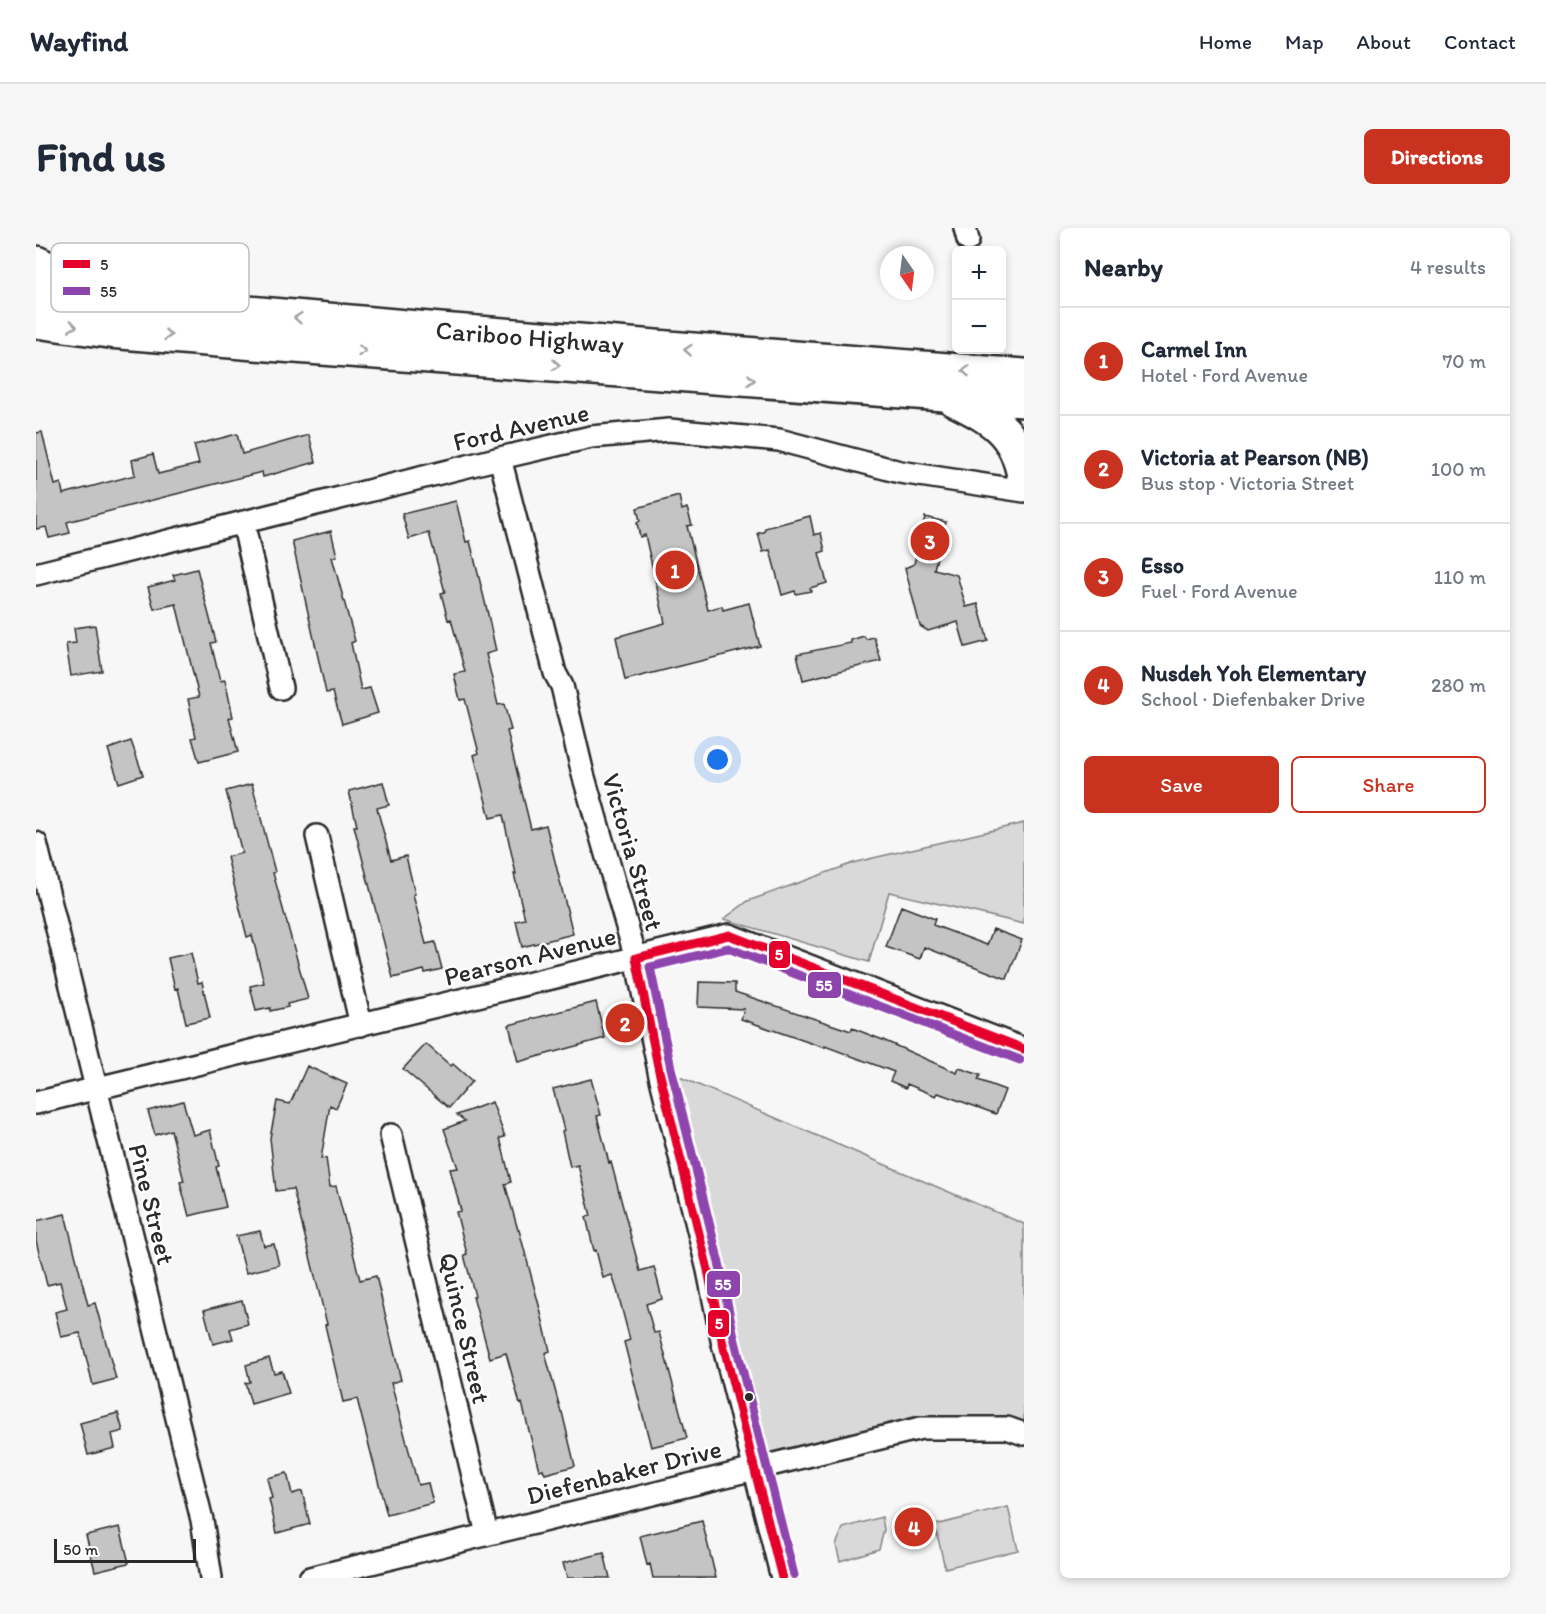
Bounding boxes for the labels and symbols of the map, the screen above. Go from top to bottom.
legend [51,243,249,312]
north arrow [880,246,934,300]
text: 5 [100,255,108,274]
text: 55 [100,282,117,301]
one-way arrow [293,312,302,325]
street label: Cariboo Highway [434,314,625,360]
one-way arrow [68,319,77,331]
one-way arrow [163,329,172,342]
one-way arrow [683,343,692,356]
one-way arrow [357,344,367,357]
one-way arrow [552,359,561,372]
one-way arrow [961,365,970,378]
one-way arrow [746,373,755,386]
street label: Ford Avenue [450,396,592,458]
pin: 3 [910,518,950,564]
pin: 1 [656,548,694,592]
your location [703,745,732,774]
street label: Victoria Street [595,770,671,935]
street label: Pearson Avenue [441,919,619,993]
line badge: 5 [768,940,791,969]
text: 5 [775,945,784,964]
line badge: 55 [807,971,842,999]
text: 55 [816,976,833,995]
pin: 2 [606,1000,644,1046]
street label: Pine Street [122,1140,183,1268]
street label: Quince Street [432,1249,498,1407]
line badge: 55 [706,1270,741,1298]
text: 55 [715,1275,732,1294]
line badge: 5 [707,1309,730,1338]
text: 5 [715,1314,724,1333]
unlabelled marker [743,1391,755,1403]
street label: Diefenbaker Drive [523,1432,725,1512]
pin: 4 [894,1504,934,1550]
scale bar [54,1536,196,1564]

